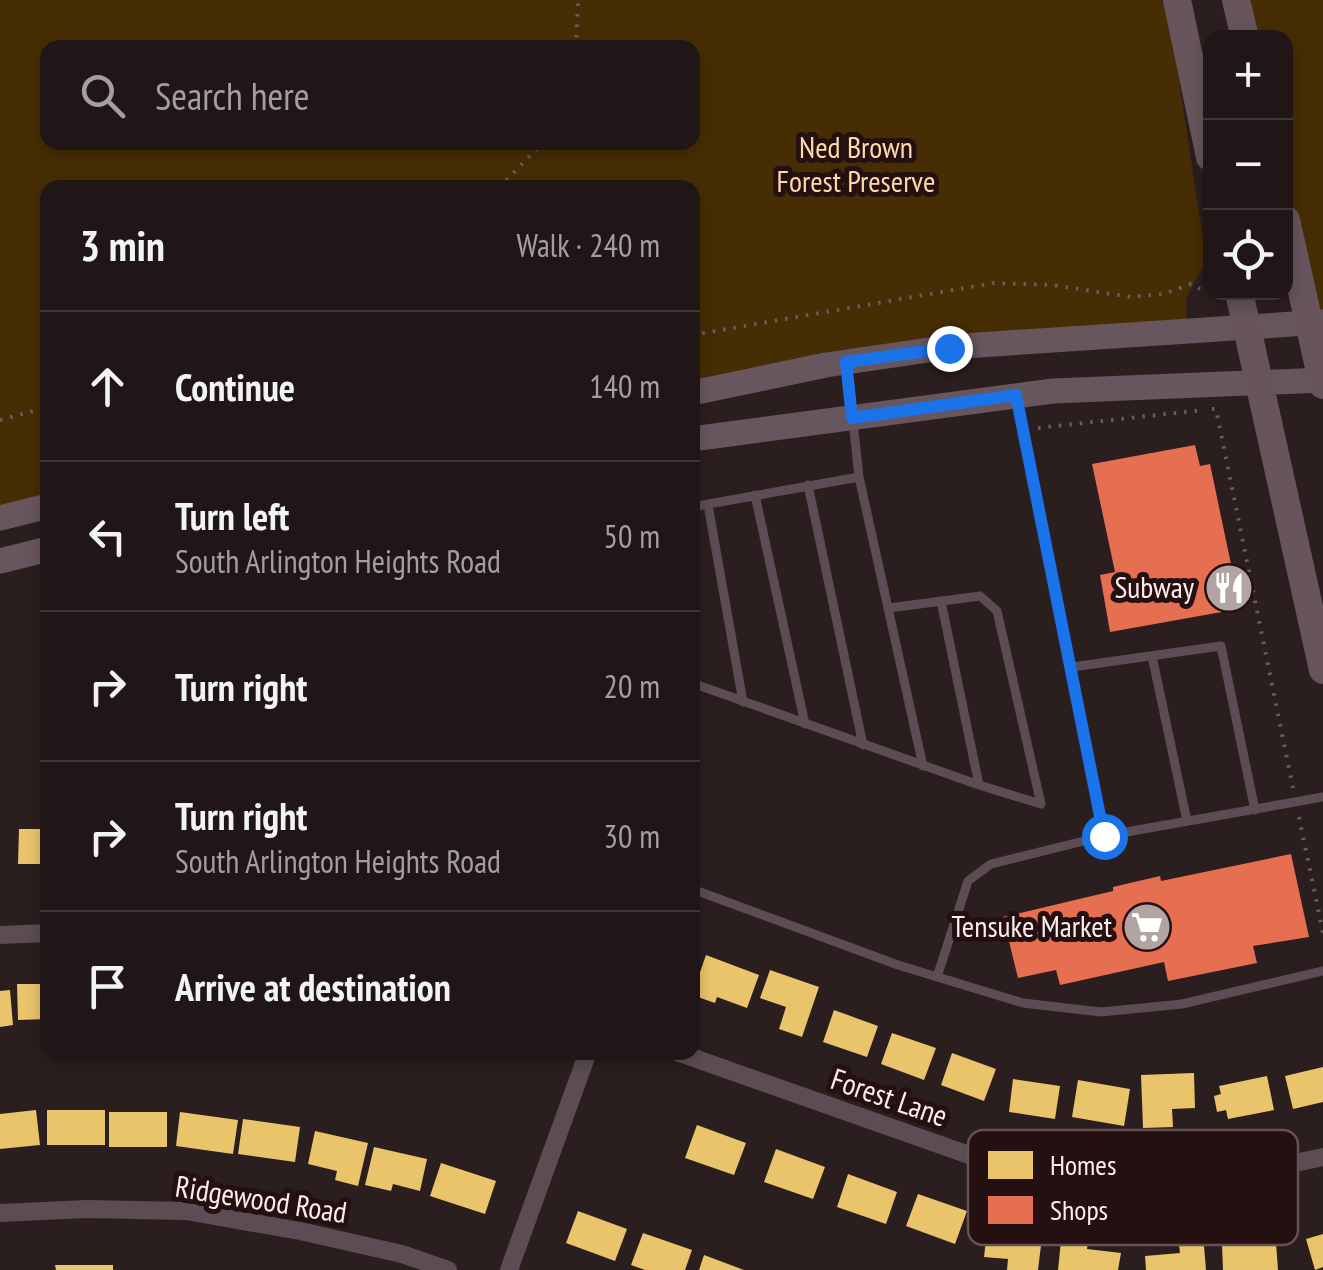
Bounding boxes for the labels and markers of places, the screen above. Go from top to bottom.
restaurant icon: Subway [1203,562,1255,614]
place label: Subway [1114,567,1195,606]
supermarket icon: Tensuke Market [1121,901,1173,953]
place label: Tensuke Market [952,906,1113,945]

